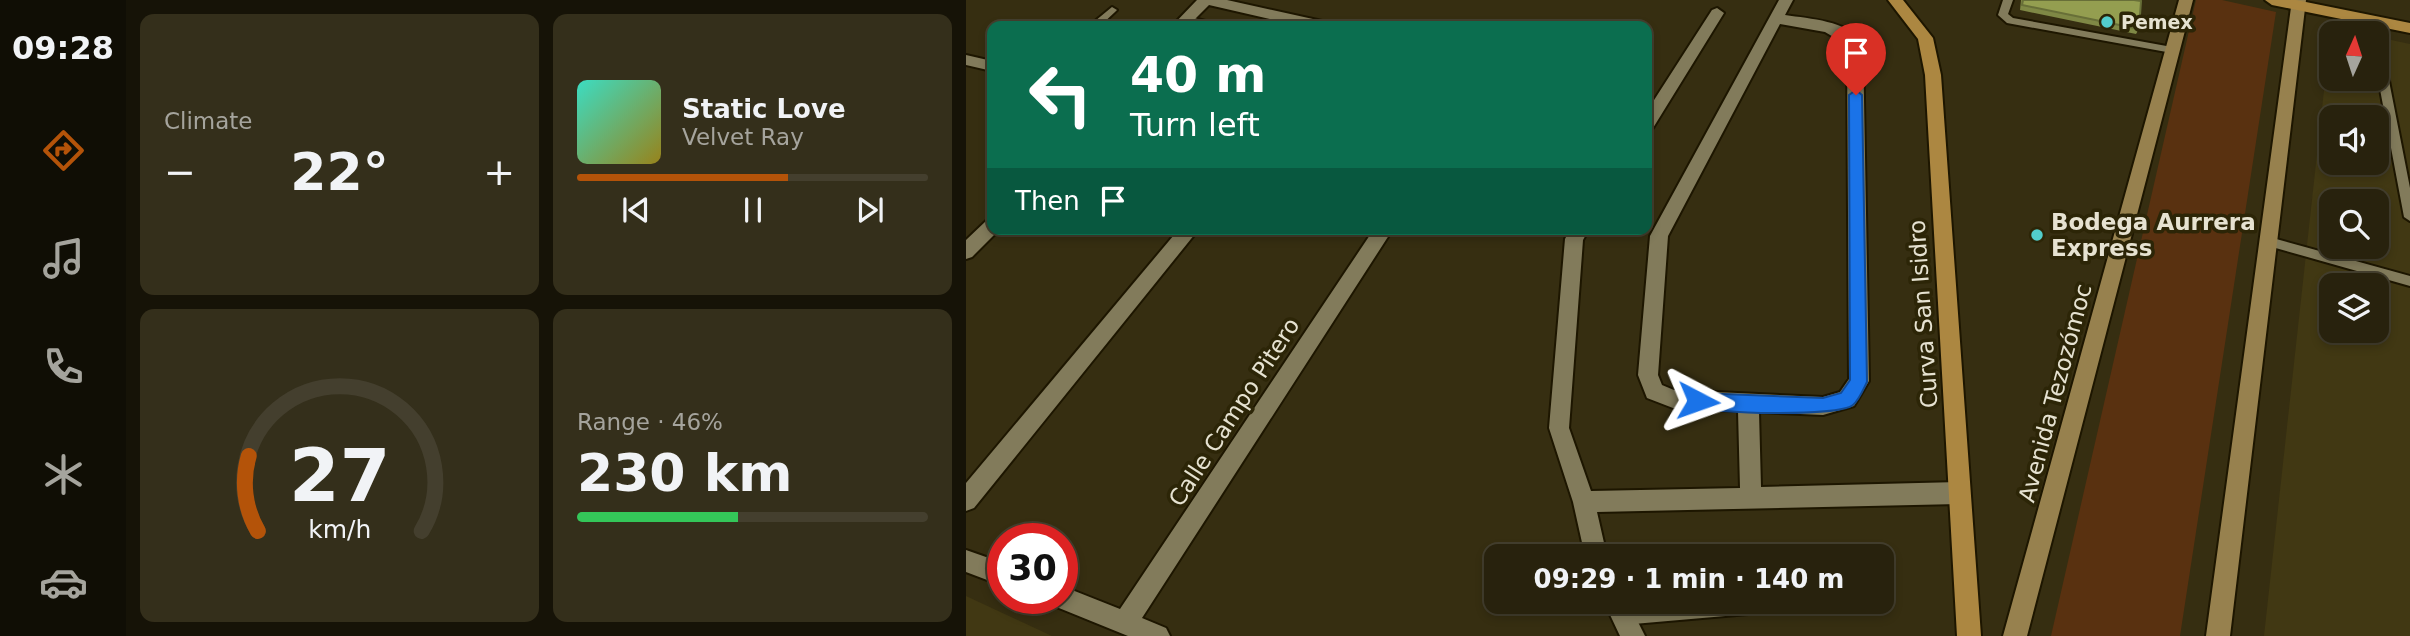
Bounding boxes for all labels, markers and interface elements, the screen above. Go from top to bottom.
place label: Pemex [2121,11,2193,33]
marker: Pemex [2099,14,2115,30]
north arrow [2319,21,2389,91]
map controls [2319,21,2389,343]
pin [1826,23,1886,95]
text: 09:28 [12,29,114,67]
icon: arrive [1837,34,1875,72]
text: 40 m [1130,47,1266,104]
icon: left [1015,49,1106,140]
text: Static Love [682,94,846,124]
button: sound [2319,105,2389,175]
text: Turn left [1130,106,1260,144]
text: Climate [164,108,253,134]
text: Velvet Ray [682,124,804,150]
icon: directions [39,126,88,175]
text: 22° [290,142,389,202]
text: − [164,150,196,194]
text: + [483,150,515,194]
icon: arrive [1094,182,1132,220]
text: Then [1015,186,1080,216]
button: search [2319,189,2389,259]
icon: previous [617,191,655,229]
icon: pause [734,191,772,229]
icon: next [851,191,889,229]
place label: Bodega Aurrera Express [2051,209,2256,261]
street label: Curva San Isidro [1903,219,1943,409]
marker: Bodega Aurrera Express [2029,227,2045,243]
icon: music [39,234,88,283]
button: layers [2319,273,2389,343]
street label: Avenida Tezozómoc [2013,281,2097,505]
street label: Calle Campo Pitero [1163,313,1305,511]
icon: phone [39,342,88,391]
position arrow [1661,364,1735,438]
text: Range · 46% [577,409,723,435]
text: 27 [289,434,390,519]
text: 230 km [577,443,792,503]
icon: climate [39,450,88,499]
text: km/h [308,515,371,544]
speed limit sign: 30 [987,523,1078,614]
icon: car [39,558,88,607]
text: 09:29 · 1 min · 140 m [1534,564,1844,594]

